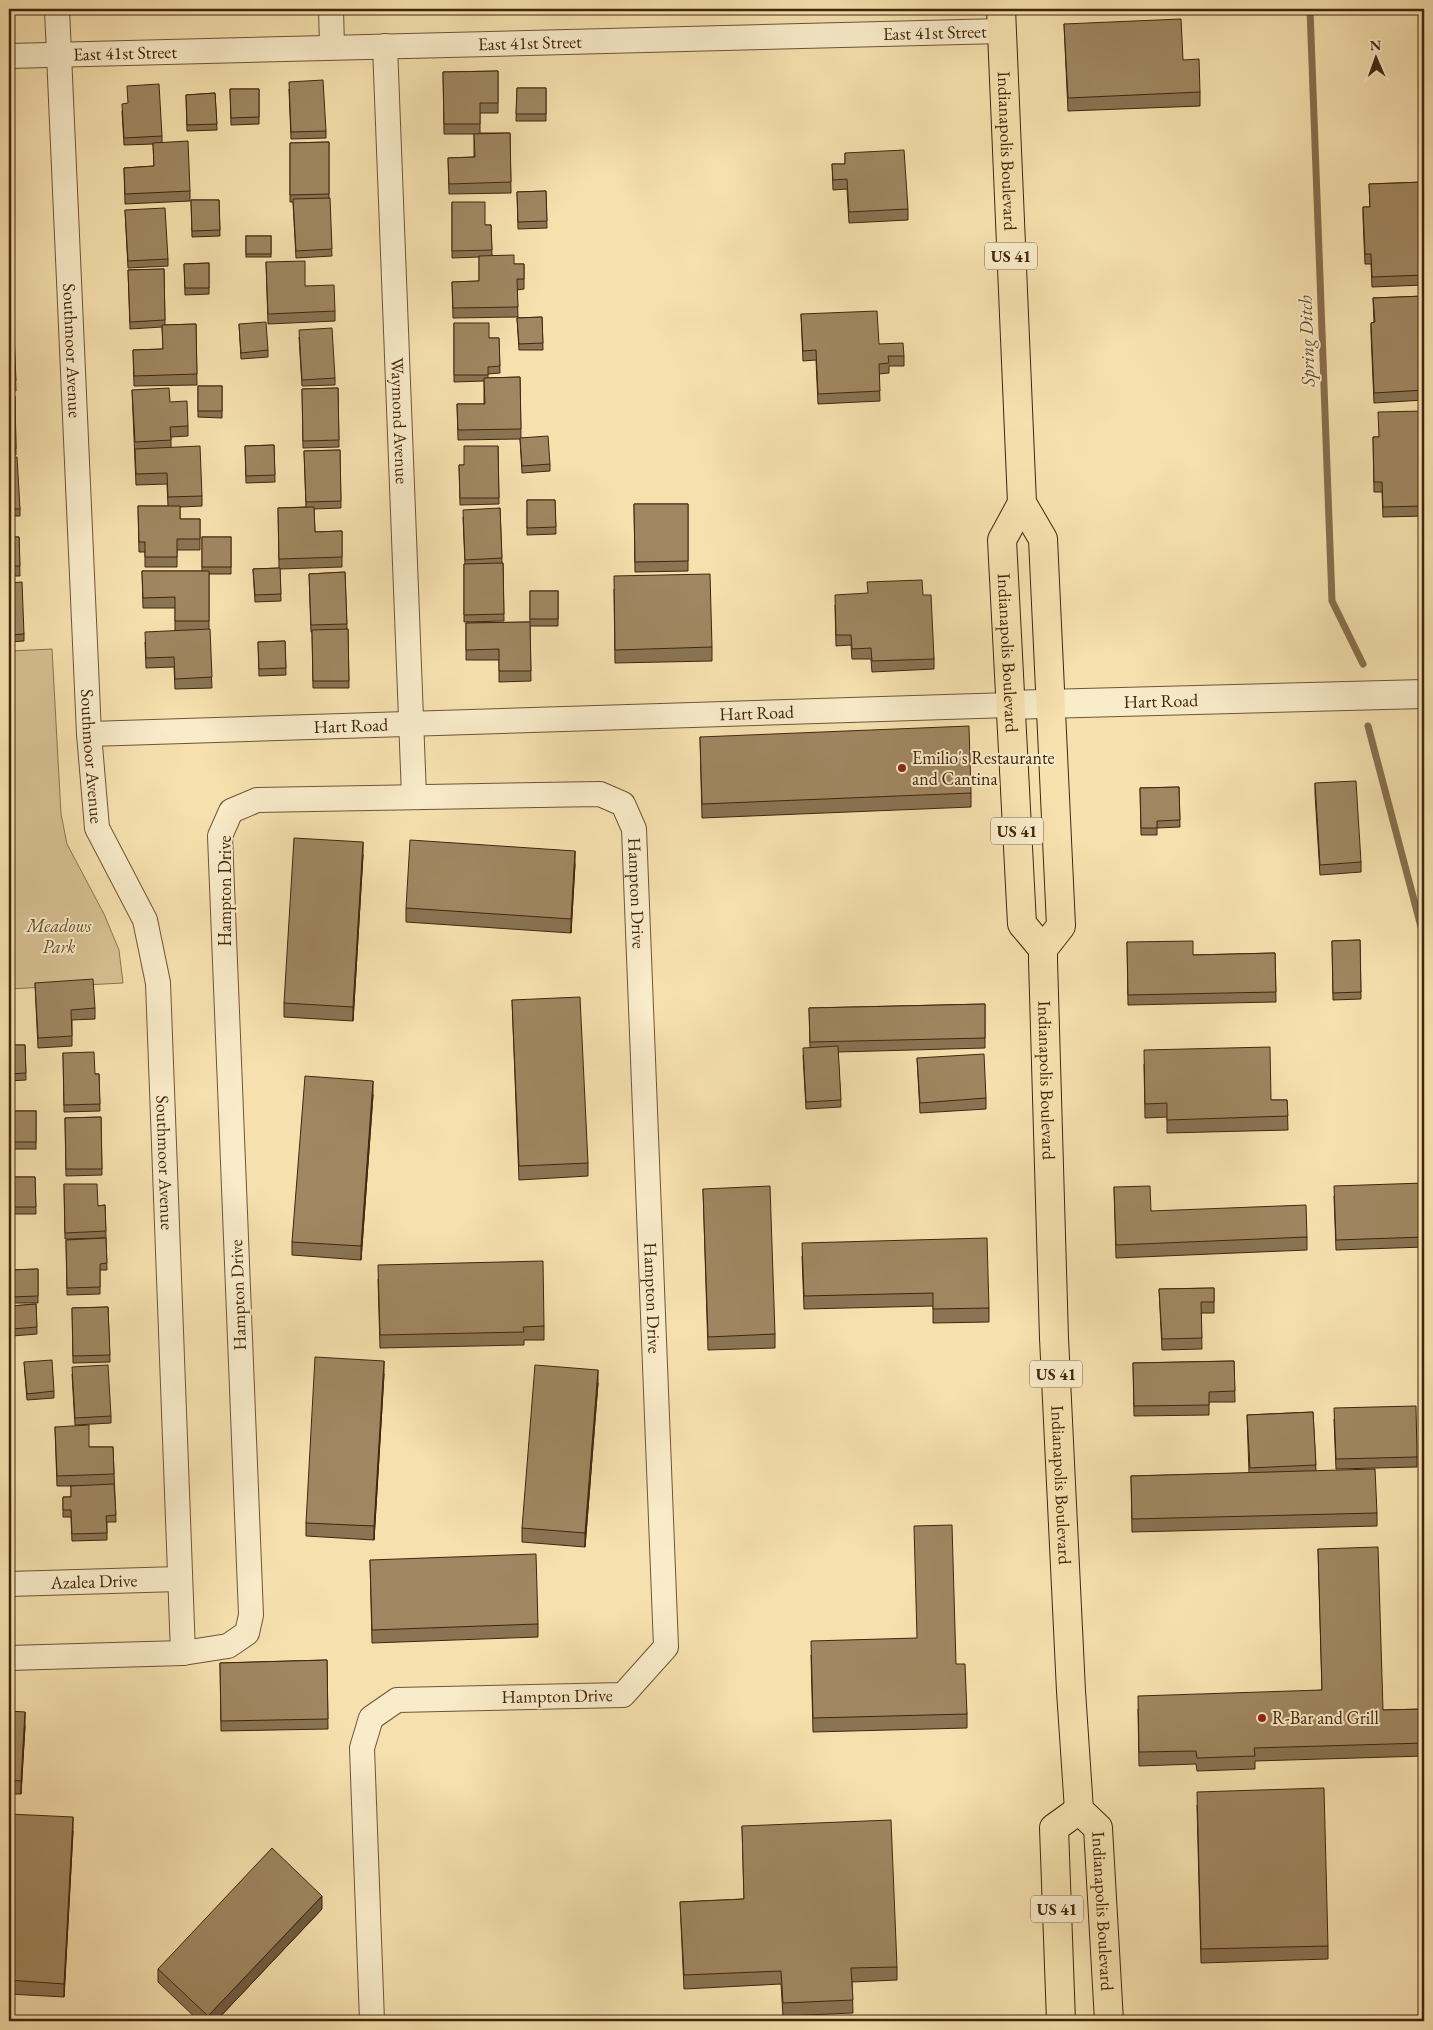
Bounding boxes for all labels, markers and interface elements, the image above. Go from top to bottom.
street label: East 41st Street [882,19,987,45]
street label: East 41st Street [478,30,582,55]
north arrow [1350,32,1400,82]
text: N [1370,36,1382,54]
street label: East 41st Street [73,40,178,65]
street label: Indianapolis Boulevard [993,71,1022,232]
road number: US 41 [985,242,1037,270]
street label: Southmoor Avenue [58,283,87,419]
water label: Spring Ditch [1292,295,1321,388]
street label: Waymond Avenue [386,357,414,484]
street label: Indianapolis Boulevard [993,573,1024,734]
street label: Southmoor Avenue [76,688,109,824]
street label: Hart Road [1123,688,1199,713]
street label: Hart Road [719,700,795,725]
street label: Hart Road [313,713,389,738]
place label: Emilio's Restaurante and Cantina [912,746,1055,790]
marker: Emilio's Restaurante and Cantina [896,762,908,774]
road number: US 41 [991,818,1043,844]
street label: Hampton Drive [213,835,236,947]
street label: Hampton Drive [623,837,651,949]
park label: Meadows Park [25,914,93,958]
street label: Indianapolis Boulevard [1033,1000,1061,1161]
street label: Southmoor Avenue [151,1095,179,1231]
street label: Hampton Drive [224,1239,251,1351]
street label: Hampton Drive [639,1242,667,1354]
road number: US 41 [1030,1360,1082,1388]
street label: Indianapolis Boulevard [1046,1405,1077,1566]
street label: Azalea Drive [49,1568,138,1594]
street label: Hampton Drive [501,1683,613,1708]
place label: R-Bar and Grill [1272,1706,1379,1729]
marker: R-Bar and Grill [1256,1712,1268,1724]
street label: Indianapolis Boulevard [1087,1831,1119,1992]
road number: US 41 [1031,1896,1083,1922]

